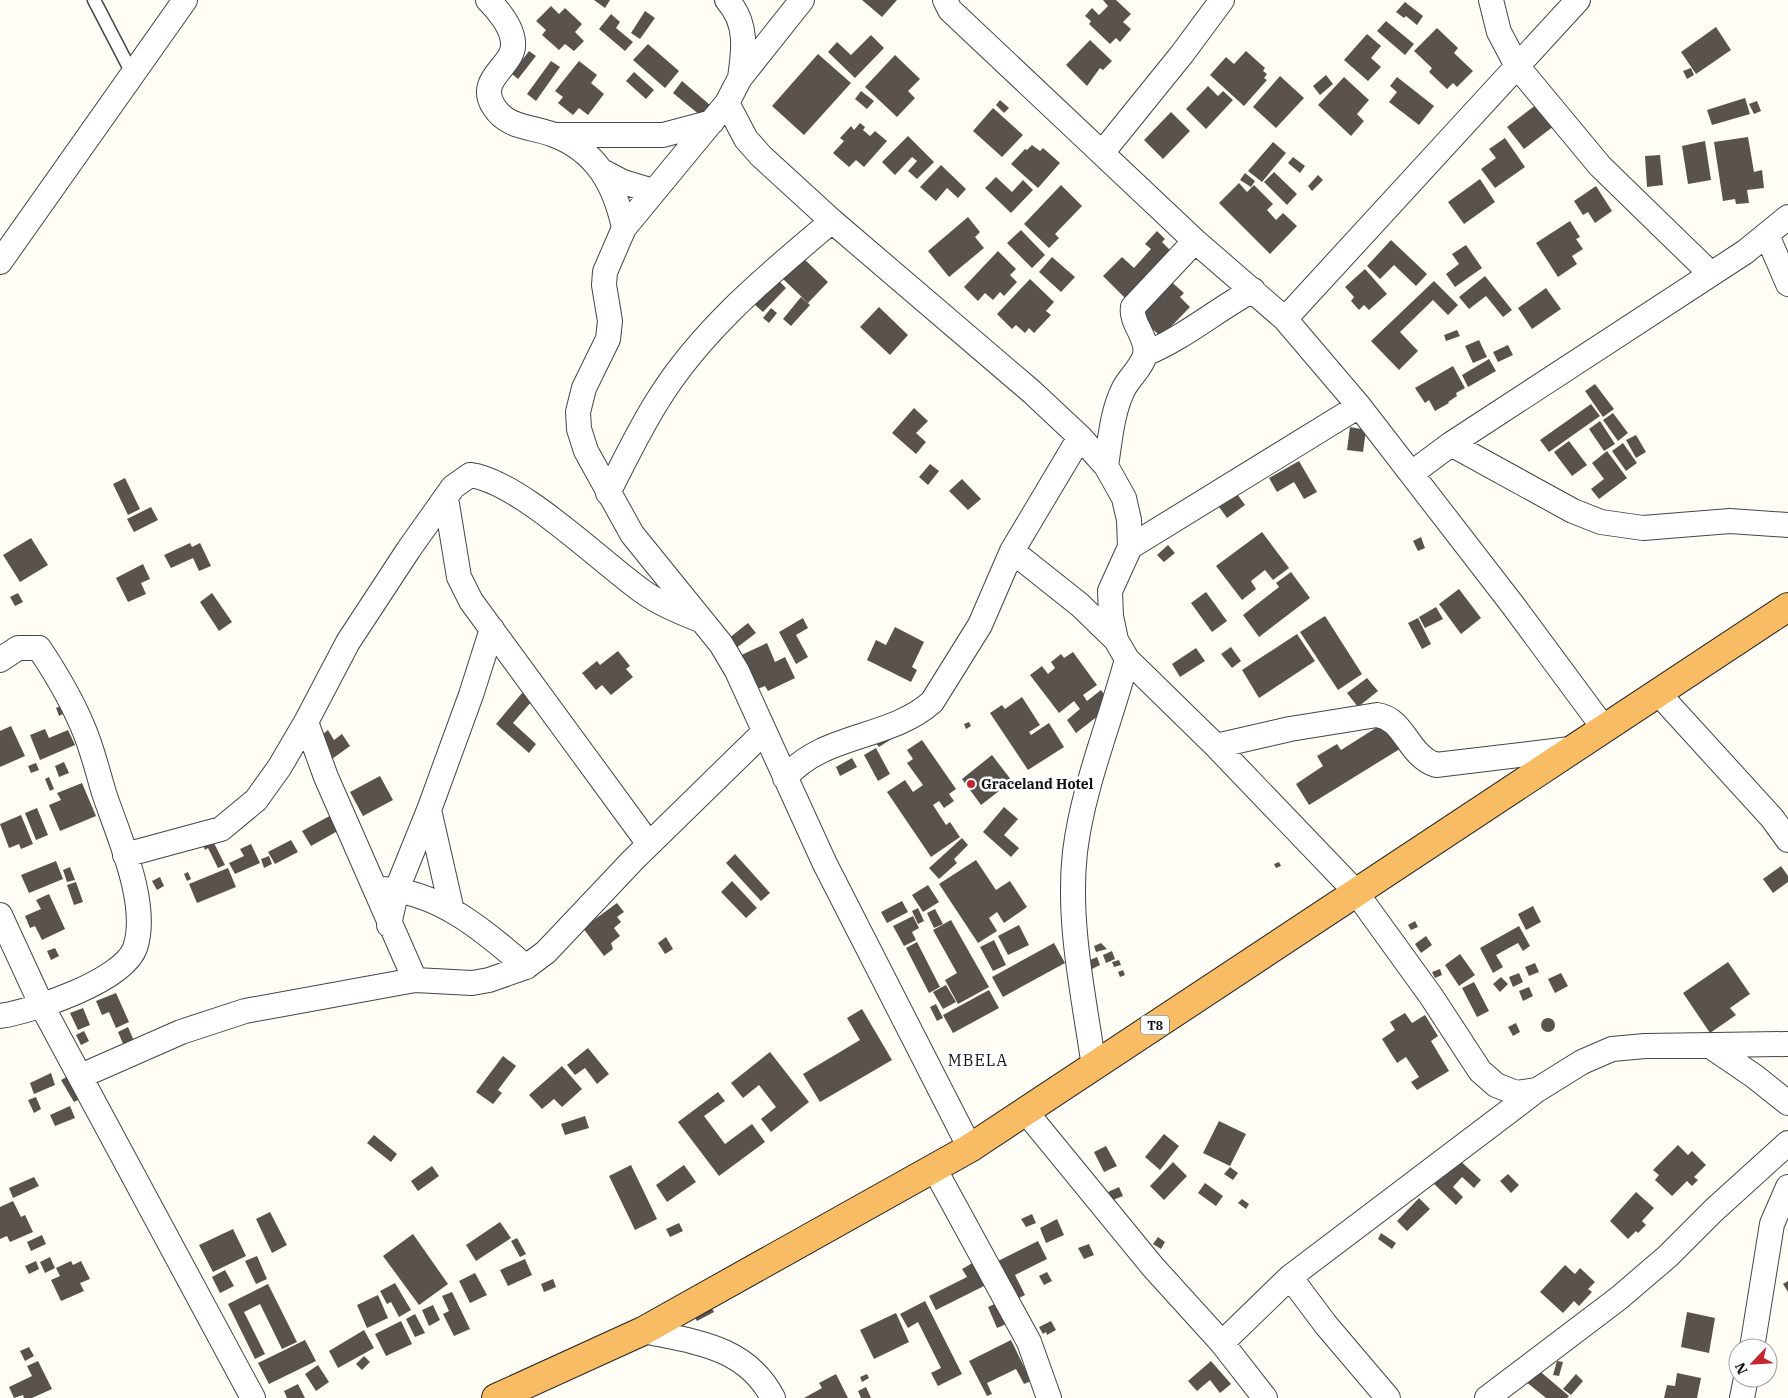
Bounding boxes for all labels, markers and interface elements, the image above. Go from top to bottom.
place label: Graceland Hotel [981,775,1094,793]
marker: Graceland Hotel [965,778,977,790]
road number: T8 [1141,1016,1169,1034]
district label: MBELA [948,1050,1008,1070]
north arrow [1728,1338,1778,1388]
text: N [1731,1360,1752,1377]

